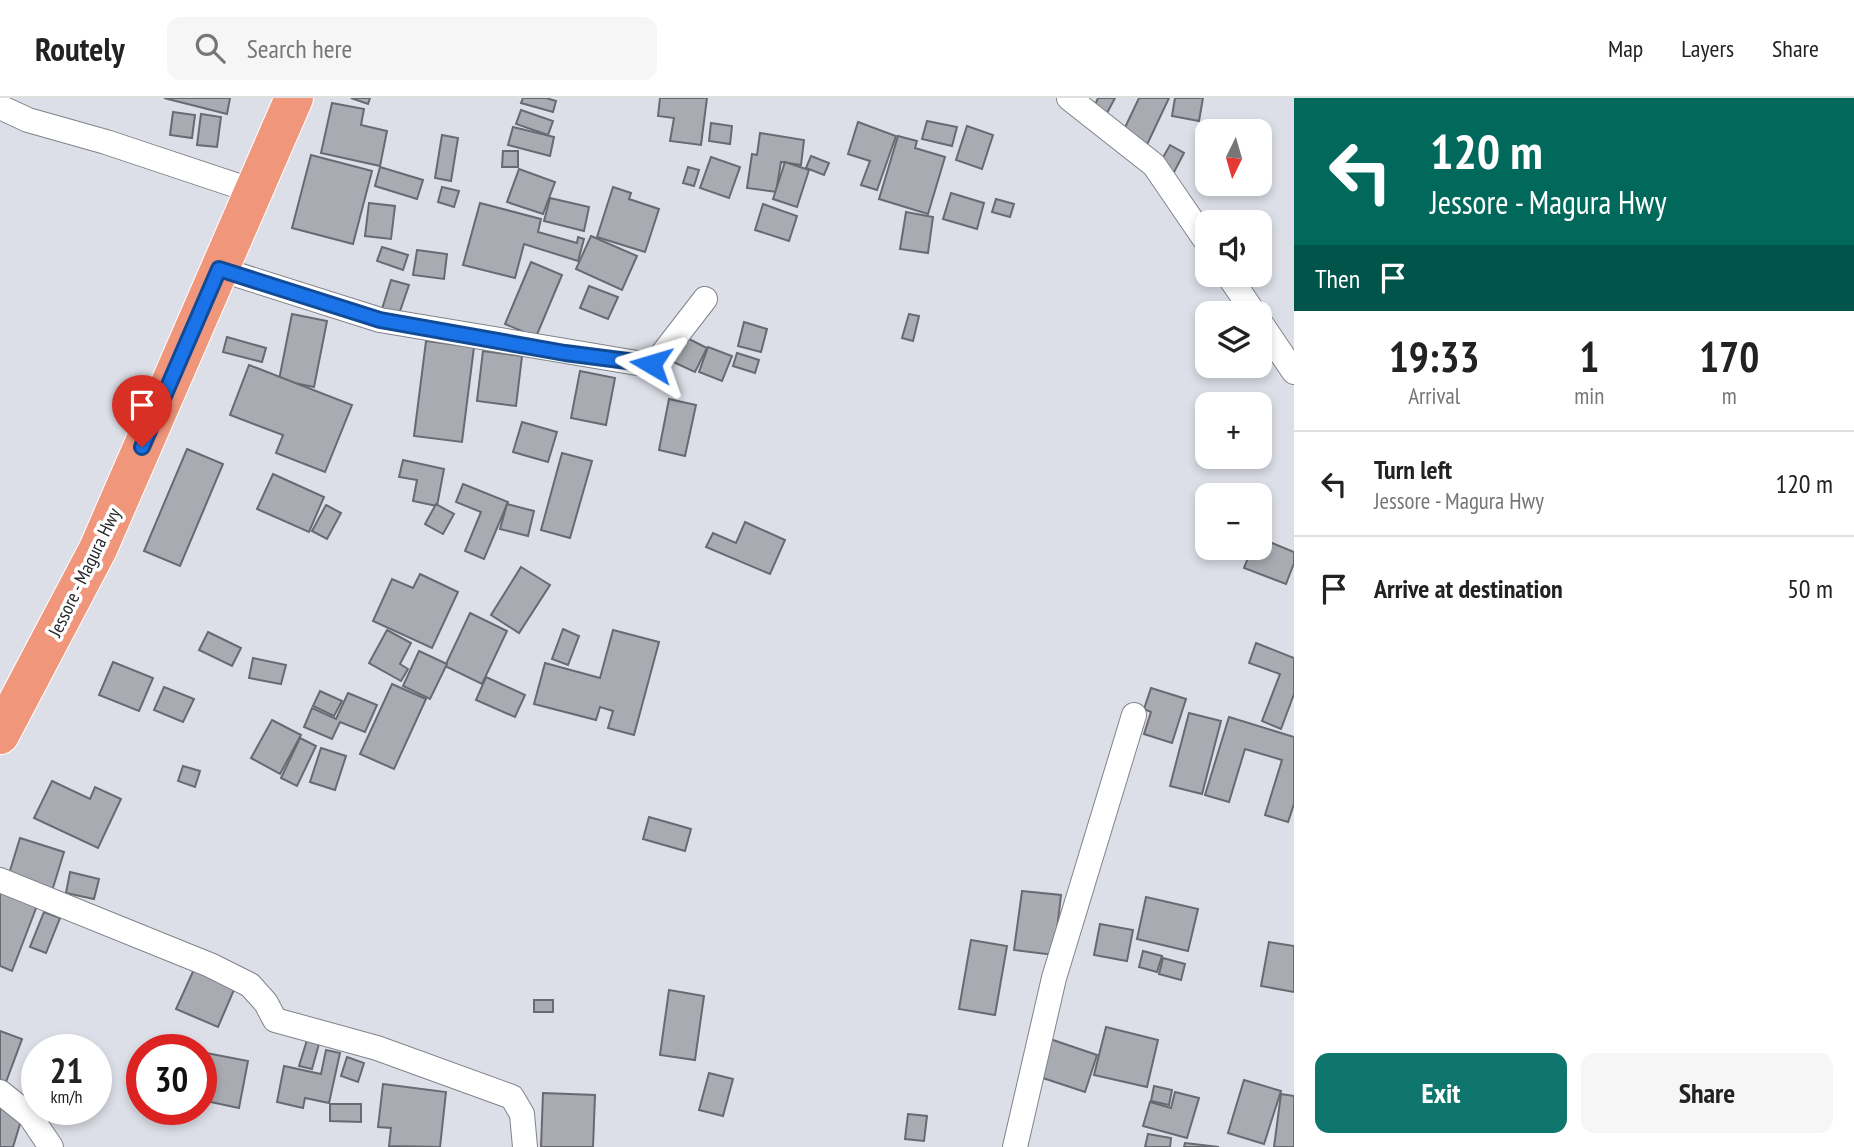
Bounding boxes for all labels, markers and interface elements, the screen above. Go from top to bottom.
search box [167,17,657,80]
text: Routely [35,27,125,70]
icon: search [191,29,229,67]
text: Search here [247,32,352,65]
text: Map [1608,33,1643,64]
text: Layers [1681,33,1734,64]
text: Share [1772,33,1819,64]
north arrow [1195,119,1272,196]
map controls [1195,119,1272,560]
text: 120 m [1430,119,1543,183]
icon: left [1315,126,1406,217]
text: Jessore - Magura Hwy [1430,181,1666,223]
button: sound [1195,210,1272,287]
icon: arrive [1374,259,1412,297]
text: Then [1315,262,1360,295]
button: layers [1195,301,1272,378]
position arrow [614,327,688,401]
text: 19:33 [1389,329,1480,384]
text: 1 [1579,329,1599,384]
text: 170 [1699,329,1759,384]
pin [112,375,172,447]
text: Arrival [1408,381,1460,410]
text: min [1574,381,1604,410]
text: m [1722,381,1737,410]
icon: arrive [123,386,161,424]
button: + [1195,392,1272,469]
text: Turn left [1374,453,1452,486]
icon: left [1315,465,1353,503]
text: 120 m [1775,467,1833,500]
button: − [1195,483,1272,560]
text: Jessore - Magura Hwy [1374,486,1544,515]
street label: Jessore - Magura Hwy [42,503,126,641]
icon: arrive [1315,570,1353,608]
text: Arrive at destination [1374,572,1563,605]
text: 50 m [1787,572,1833,605]
speed limit sign: 30 [126,1034,217,1125]
text: 21 [50,1047,83,1093]
button: Exit [1315,1053,1567,1133]
button: Share [1581,1053,1833,1133]
text: km/h [51,1085,82,1108]

